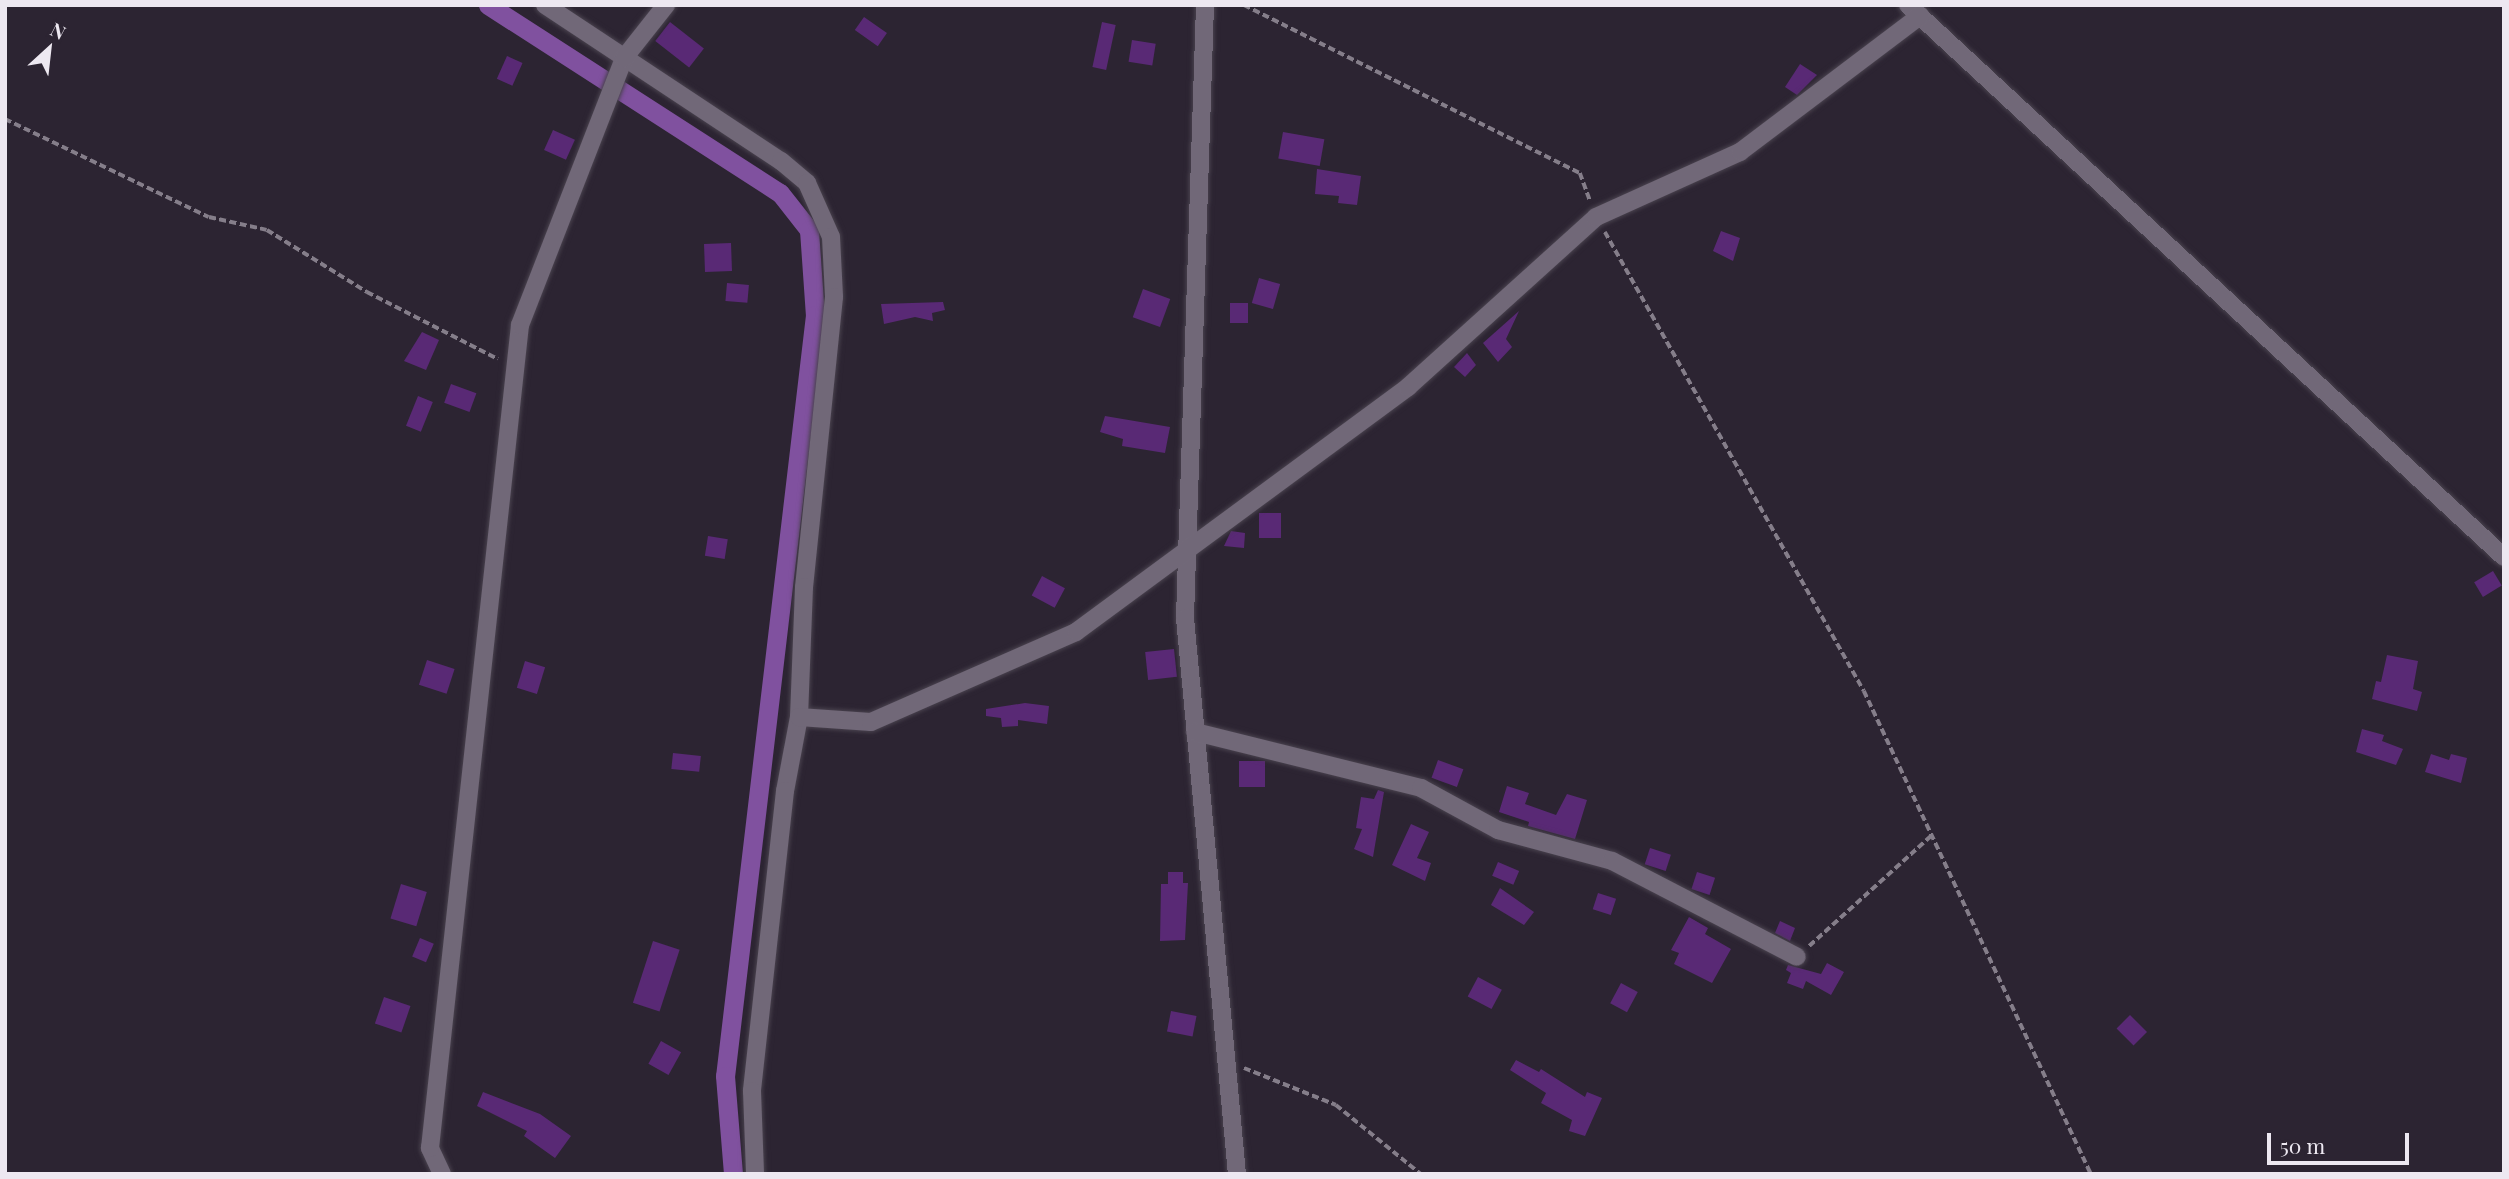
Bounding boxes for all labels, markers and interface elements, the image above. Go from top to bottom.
north arrow [14,14,84,84]
text: N [47,16,71,45]
scale bar [2271,1120,2413,1164]
text: 50 m [2280,1131,2325,1159]

